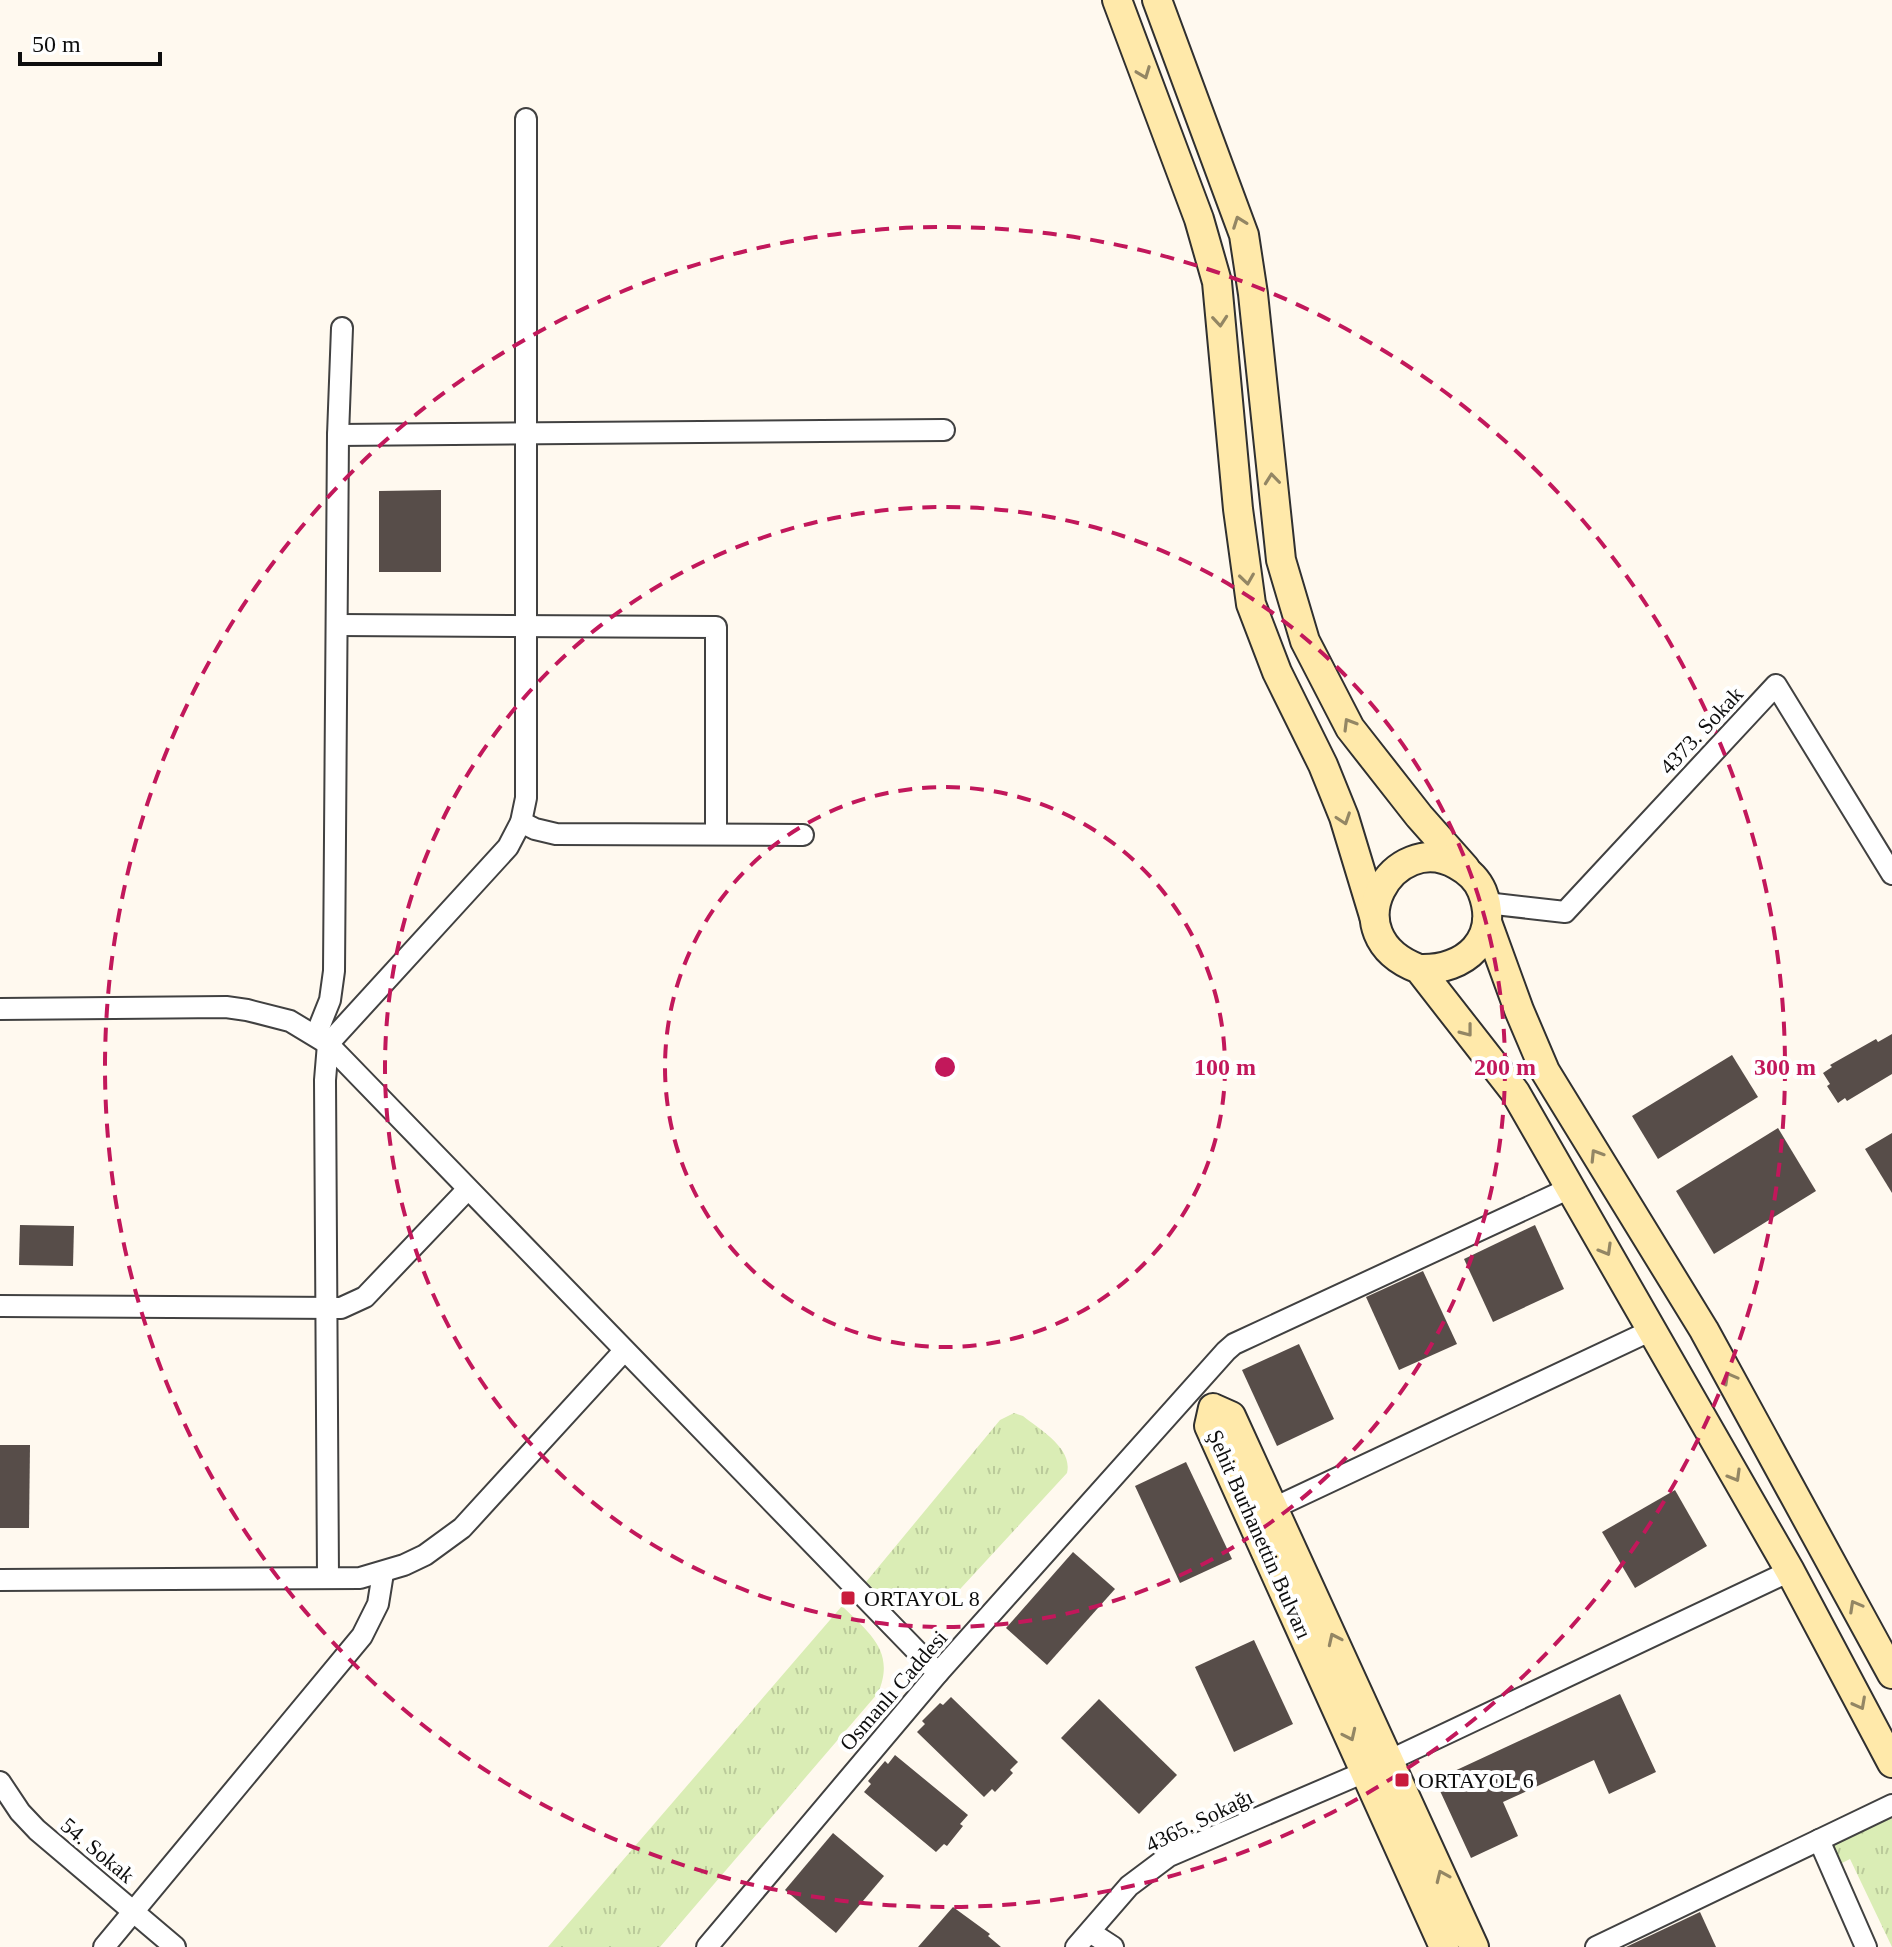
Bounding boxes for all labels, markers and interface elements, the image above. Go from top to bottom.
scale bar [20,16,160,66]
text: 50 m [32,31,81,57]
one-way arrow [1134,65,1151,79]
one-way arrow [1232,216,1249,230]
one-way arrow [1212,314,1229,327]
one-way arrow [1264,472,1281,485]
one-way arrow [1238,572,1255,586]
street label: 4373. Sokak [1655,682,1748,779]
one-way arrow [1343,718,1359,733]
one-way arrow [1334,811,1351,825]
one-way arrow [1458,1022,1472,1037]
centre of rings [931,1053,959,1081]
text: 100 m [1194,1054,1256,1080]
text: 200 m [1474,1054,1536,1080]
text: 300 m [1754,1054,1816,1080]
one-way arrow [1591,1149,1606,1164]
one-way arrow [1596,1241,1612,1256]
one-way arrow [1724,1372,1740,1386]
street label: Şehit Burhanettin Bulvarı [1202,1426,1317,1643]
one-way arrow [1725,1467,1741,1482]
place label: ORTAYOL 8 [864,1586,980,1611]
marker: ORTAYOL 8 [839,1589,857,1607]
one-way arrow [1849,1600,1864,1614]
street label: Osmanlı Caddesi [834,1625,952,1755]
one-way arrow [1328,1633,1344,1647]
one-way arrow [1851,1695,1866,1710]
one-way arrow [1341,1727,1357,1741]
place label: ORTAYOL 6 [1418,1768,1534,1793]
marker: ORTAYOL 6 [1393,1771,1411,1789]
street label: 4365. Sokağı [1142,1784,1257,1857]
street label: 54. Sokak [56,1813,139,1888]
one-way arrow [1436,1870,1452,1884]

